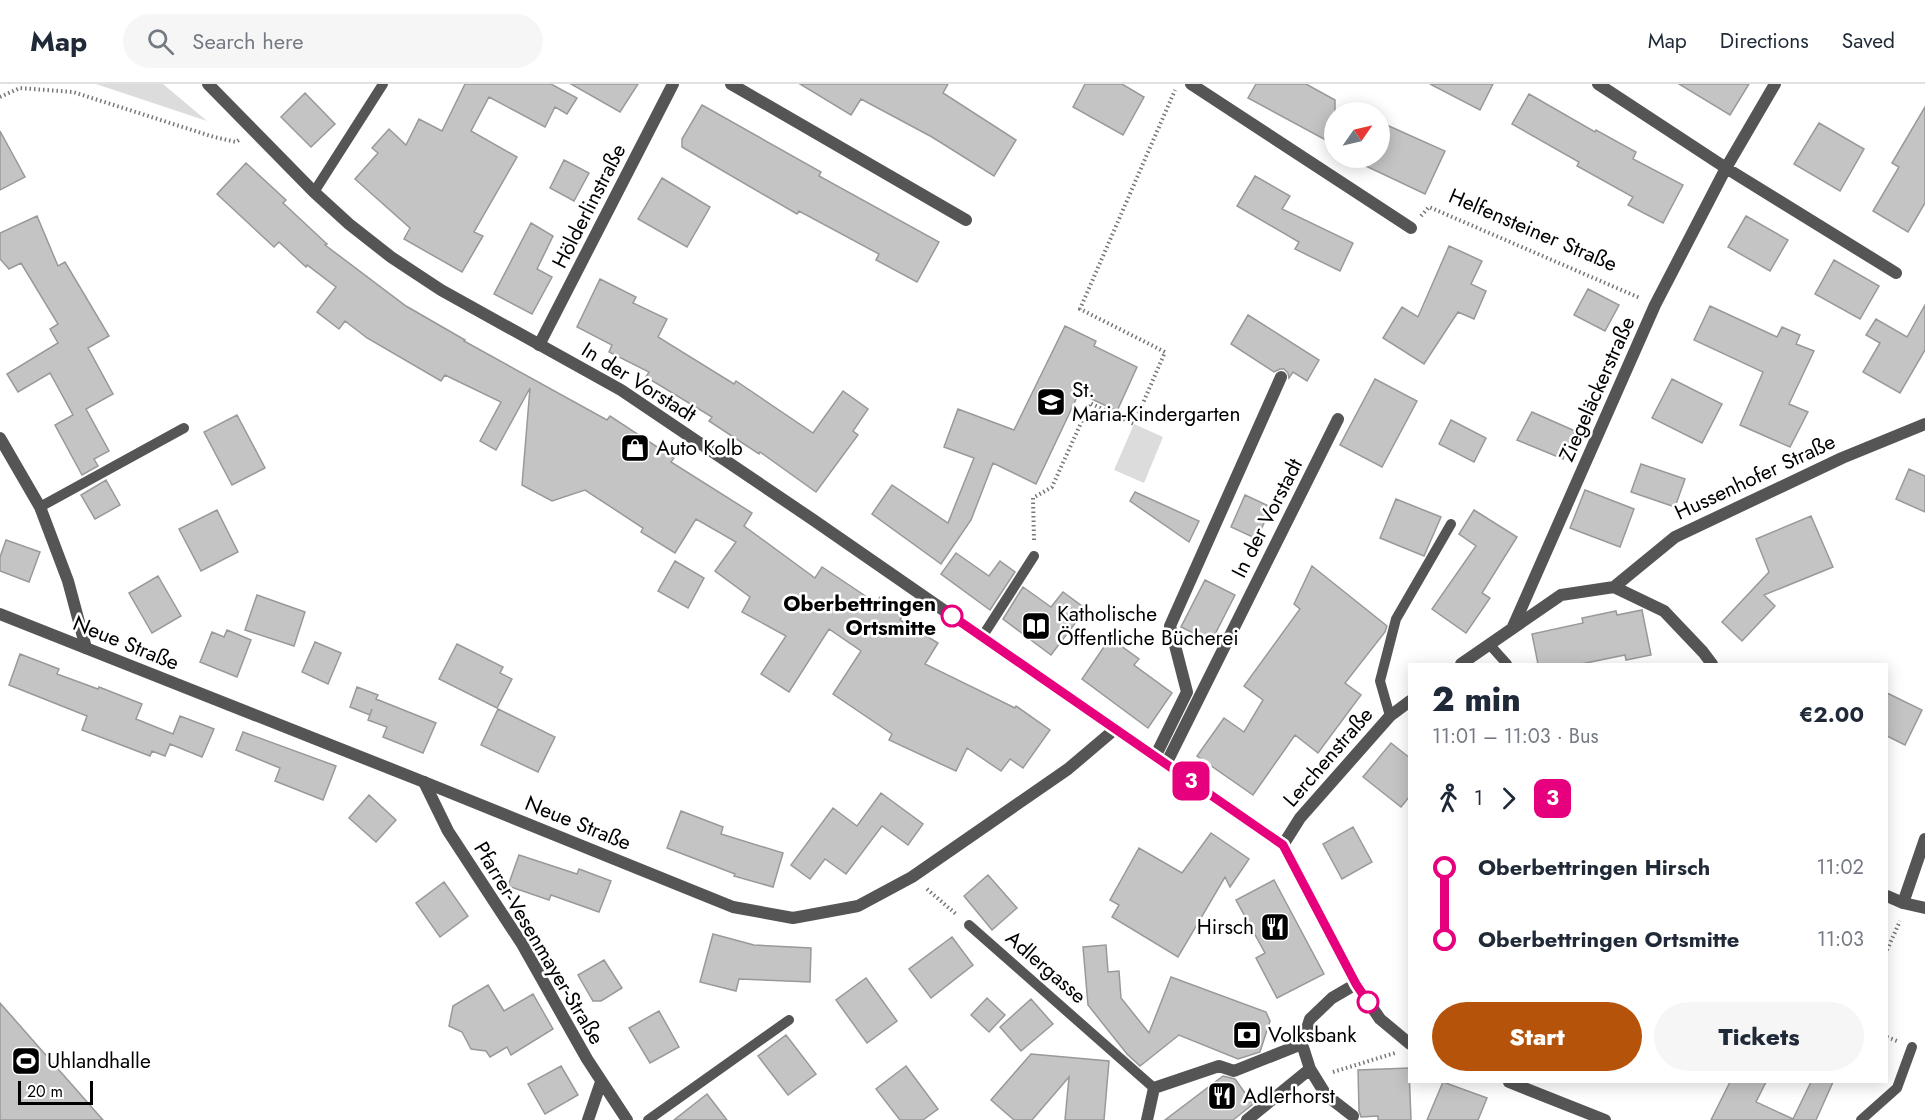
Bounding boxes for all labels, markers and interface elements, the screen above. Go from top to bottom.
search box [123,14,543,68]
text: Map [30,21,87,62]
icon: search [144,25,177,58]
text: Search here [192,25,304,57]
text: Map [1648,26,1687,56]
text: Directions [1720,26,1809,56]
text: Saved [1842,26,1895,56]
north arrow [1324,102,1390,168]
map controls [1324,102,1390,168]
street label: Hölderlinstraße [545,138,633,273]
street label: Helfensteiner Straße [1444,181,1622,279]
street label: Ziegeläckerstraße [1552,311,1642,466]
street label: In der Vorstadt [576,335,702,429]
place label: St. Maria-Kindergarten [1072,375,1240,429]
school or university icon: St. Maria-Kindergarten [1035,386,1067,418]
street label: Hussenhofer Straße [1670,427,1840,527]
shop icon: Auto Kolb [619,432,651,464]
place label: Auto Kolb [656,433,743,463]
street label: In der Vorstadt [1224,453,1310,583]
place label: Oberbettringen Ortsmitte [783,589,936,643]
place label: Katholische Öffentliche Bücherei [1057,599,1239,653]
marker: Oberbettringen Ortsmitte [941,605,963,627]
street label: Neue Straße [69,608,184,678]
library icon: Katholische Öffentliche Bücherei [1020,610,1052,642]
text: 2 min [1432,676,1521,723]
text: €2.00 [1799,698,1864,730]
street label: Lerchenstraße [1276,700,1380,813]
text: 11:01 – 11:03 · Bus [1432,722,1598,751]
line badge: 3 [1172,762,1210,800]
text: 3 [1184,766,1198,796]
icon: walk [1432,782,1465,815]
icon: forward [1492,782,1525,815]
text: 3 [1546,783,1559,813]
text: 1 [1474,784,1483,813]
street label: Neue Straße [521,788,636,858]
street label: Pfarrer-Vesenmayer-Straße [466,836,612,1050]
text: Oberbettringen Hirsch [1478,851,1710,883]
text: 11:02 [1817,853,1864,882]
restaurant icon: Hirsch [1259,911,1291,943]
place label: Hirsch [1197,912,1254,942]
street label: Adlergasse [999,923,1093,1011]
text: Oberbettringen Ortsmitte [1478,923,1739,955]
text: 11:03 [1817,925,1864,954]
unlabelled marker [1357,991,1379,1013]
button: Start [1432,1002,1642,1071]
button: Tickets [1654,1002,1864,1071]
bank icon: Volksbank [1231,1019,1263,1051]
place label: Volksbank [1268,1020,1357,1050]
sports icon: Uhlandhalle [10,1045,42,1077]
place label: Uhlandhalle [47,1046,151,1076]
scale bar [18,1078,93,1106]
text: 20 m [27,1080,63,1103]
restaurant icon: Adlerhorst [1206,1080,1238,1112]
place label: Adlerhorst [1243,1081,1335,1111]

